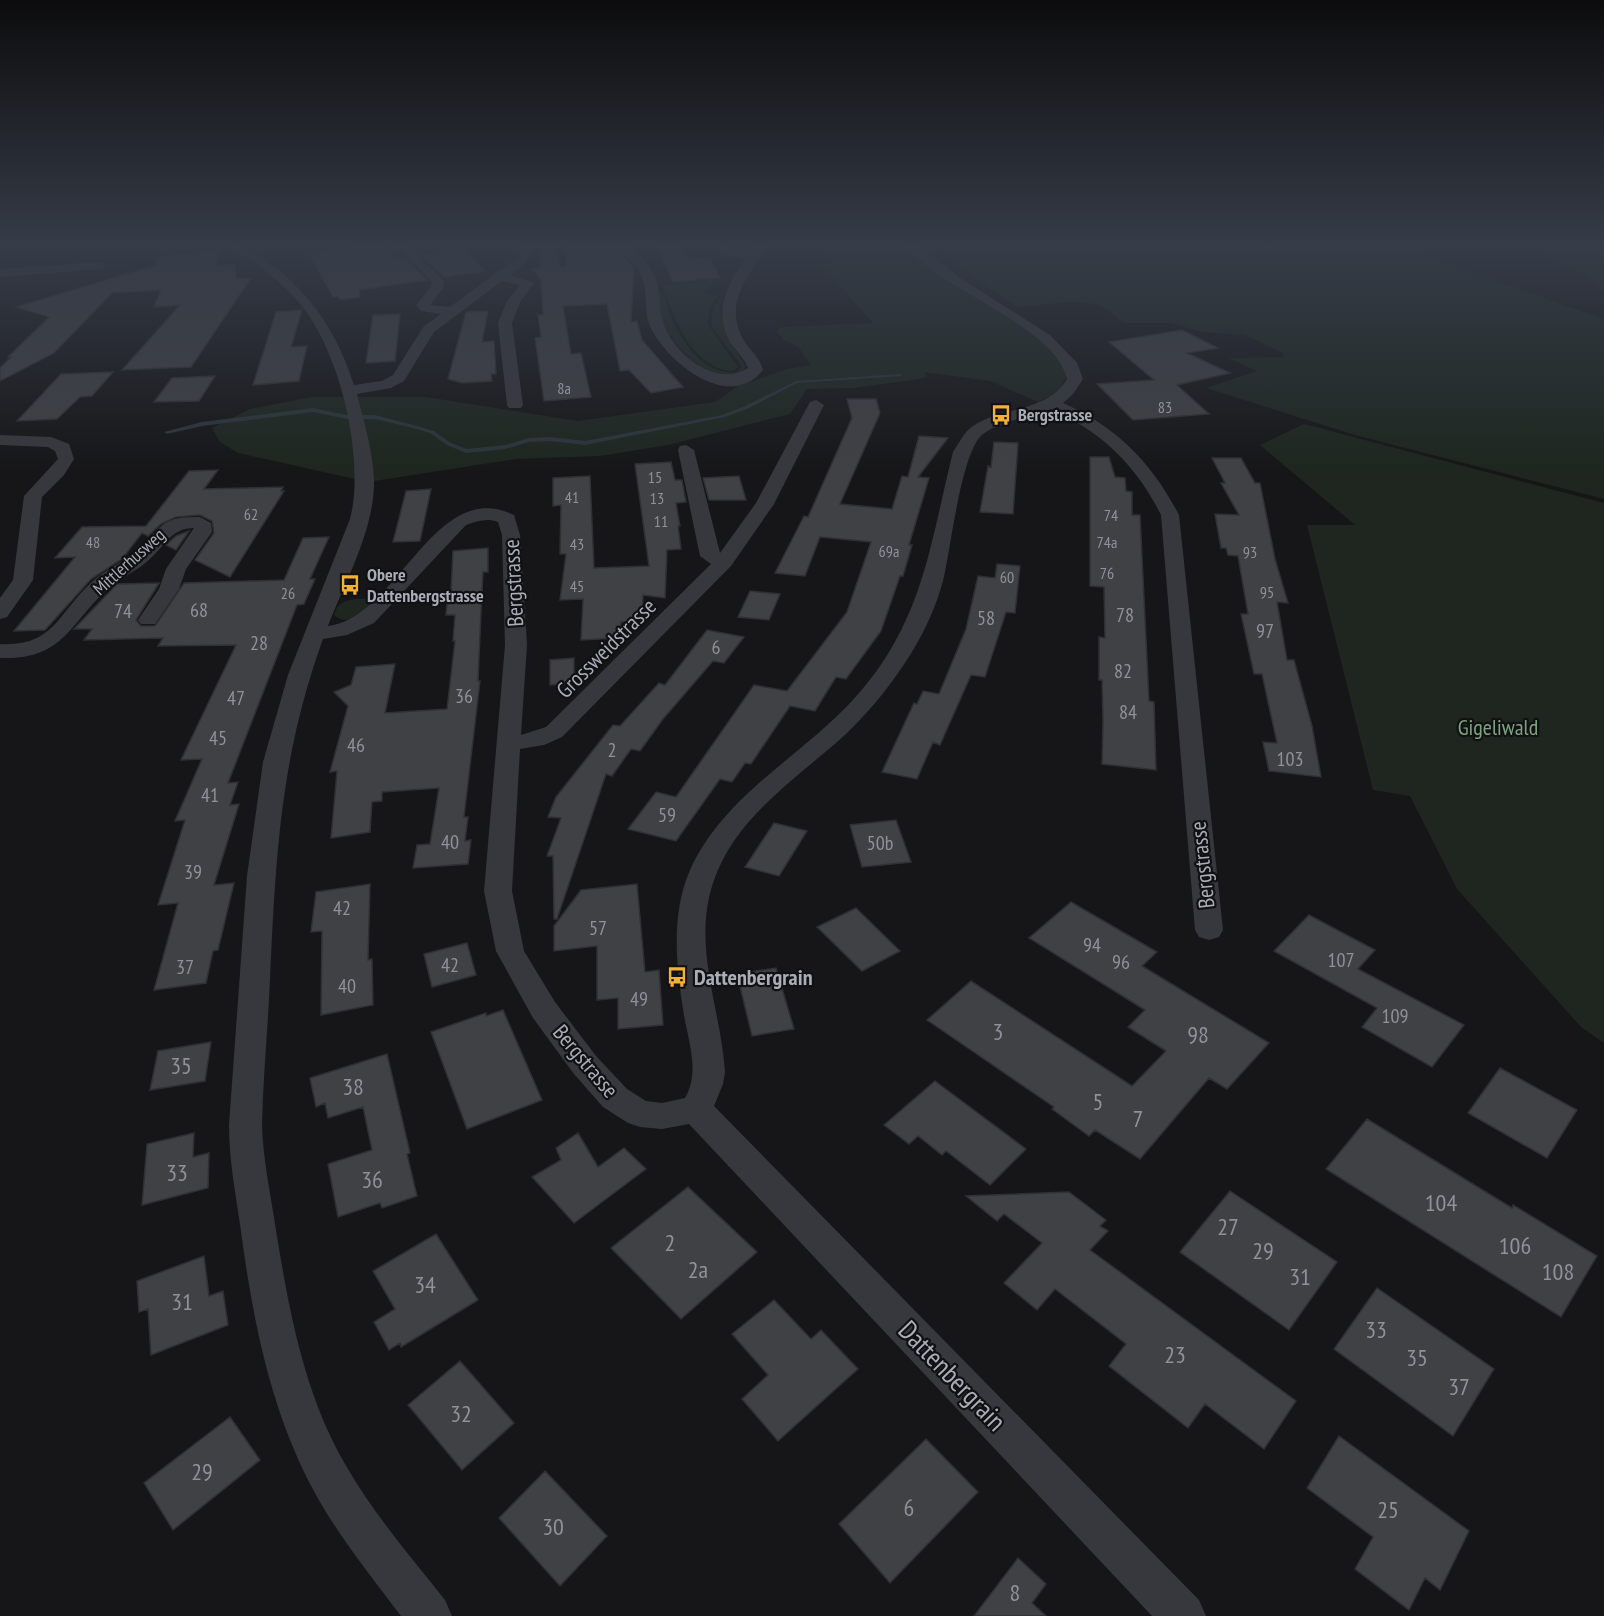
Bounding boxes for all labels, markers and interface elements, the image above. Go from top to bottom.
house number: 8a [557,378,571,398]
house number: 83 [1158,397,1172,417]
bus stop icon: Bergstrasse [989,403,1013,427]
place label: Bergstrasse [1018,403,1093,426]
house number: 15 [648,467,662,487]
house number: 41 [565,487,579,507]
house number: 13 [650,488,664,508]
house number: 62 [244,504,258,524]
house number: 74 [1104,505,1118,525]
house number: 11 [654,511,668,531]
street label: Mittlerhusweg [88,523,169,600]
house number: 48 [86,532,100,552]
house number: 74a [1097,532,1117,552]
house number: 43 [570,534,584,554]
street label: Bergstrasse [497,539,529,627]
house number: 69a [879,541,899,561]
house number: 93 [1243,542,1257,562]
place label: Obere Dattenbergstrasse [367,563,484,607]
house number: 76 [1100,563,1114,583]
house number: 60 [1000,567,1014,587]
bus stop icon: Obere Dattenbergstrasse [338,573,362,597]
house number: 45 [570,576,584,596]
house number: 95 [1260,582,1274,602]
house number: 26 [281,583,295,603]
street label: Grossweidstrasse [550,592,662,704]
house number: 68 [190,597,208,623]
house number: 74 [114,598,132,624]
house number: 78 [1116,602,1134,628]
house number: 58 [977,605,995,631]
house number: 97 [1256,618,1274,644]
house number: 28 [250,630,268,656]
house number: 6 [712,634,721,660]
house number: 82 [1114,658,1132,684]
house number: 36 [455,683,473,709]
house number: 47 [227,685,245,711]
house number: 84 [1119,699,1137,725]
park label: Gigeliwald [1458,713,1538,741]
house number: 45 [209,725,227,751]
house number: 46 [347,732,365,758]
house number: 2 [608,737,617,763]
house number: 103 [1277,746,1304,772]
house number: 41 [201,782,219,808]
house number: 59 [658,802,676,828]
street label: Bergstrasse [1184,820,1220,910]
house number: 40 [441,829,459,855]
house number: 50b [867,830,893,856]
house number: 39 [184,859,202,885]
house number: 42 [333,895,351,921]
house number: 57 [589,915,607,941]
house number: 94 [1083,932,1101,958]
house number: 107 [1328,947,1355,973]
house number: 96 [1112,949,1130,975]
house number: 42 [441,952,459,978]
house number: 37 [176,954,194,980]
place label: Dattenbergrain [694,963,813,991]
bus stop icon: Dattenbergrain [665,965,689,989]
house number: 40 [338,973,356,999]
house number: 49 [630,986,648,1012]
house number: 109 [1382,1003,1409,1029]
house number: 3 [993,1016,1003,1047]
street label: Bergstrasse [547,1019,625,1103]
house number: 98 [1187,1019,1209,1050]
house number: 35 [170,1050,192,1081]
house number: 38 [342,1071,364,1102]
house number: 5 [1093,1086,1103,1117]
house number: 7 [1133,1103,1143,1134]
house number: 33 [166,1157,188,1188]
house number: 36 [361,1164,383,1195]
house number: 104 [1425,1187,1457,1218]
house number: 27 [1217,1211,1239,1242]
house number: 2 [665,1227,675,1258]
house number: 106 [1499,1230,1531,1261]
house number: 29 [1252,1235,1274,1266]
house number: 2a [688,1254,708,1285]
house number: 108 [1542,1256,1574,1287]
house number: 31 [1289,1261,1311,1292]
house number: 34 [414,1269,436,1300]
house number: 31 [171,1286,193,1317]
street label: Dattenbergrain [892,1313,1014,1438]
house number: 33 [1365,1314,1387,1345]
house number: 23 [1164,1339,1186,1370]
house number: 35 [1406,1342,1428,1373]
house number: 37 [1448,1371,1470,1402]
house number: 32 [450,1398,472,1429]
house number: 29 [191,1456,213,1487]
house number: 6 [904,1492,914,1523]
house number: 25 [1377,1494,1399,1525]
house number: 30 [542,1511,564,1542]
house number: 8 [1010,1577,1020,1608]

